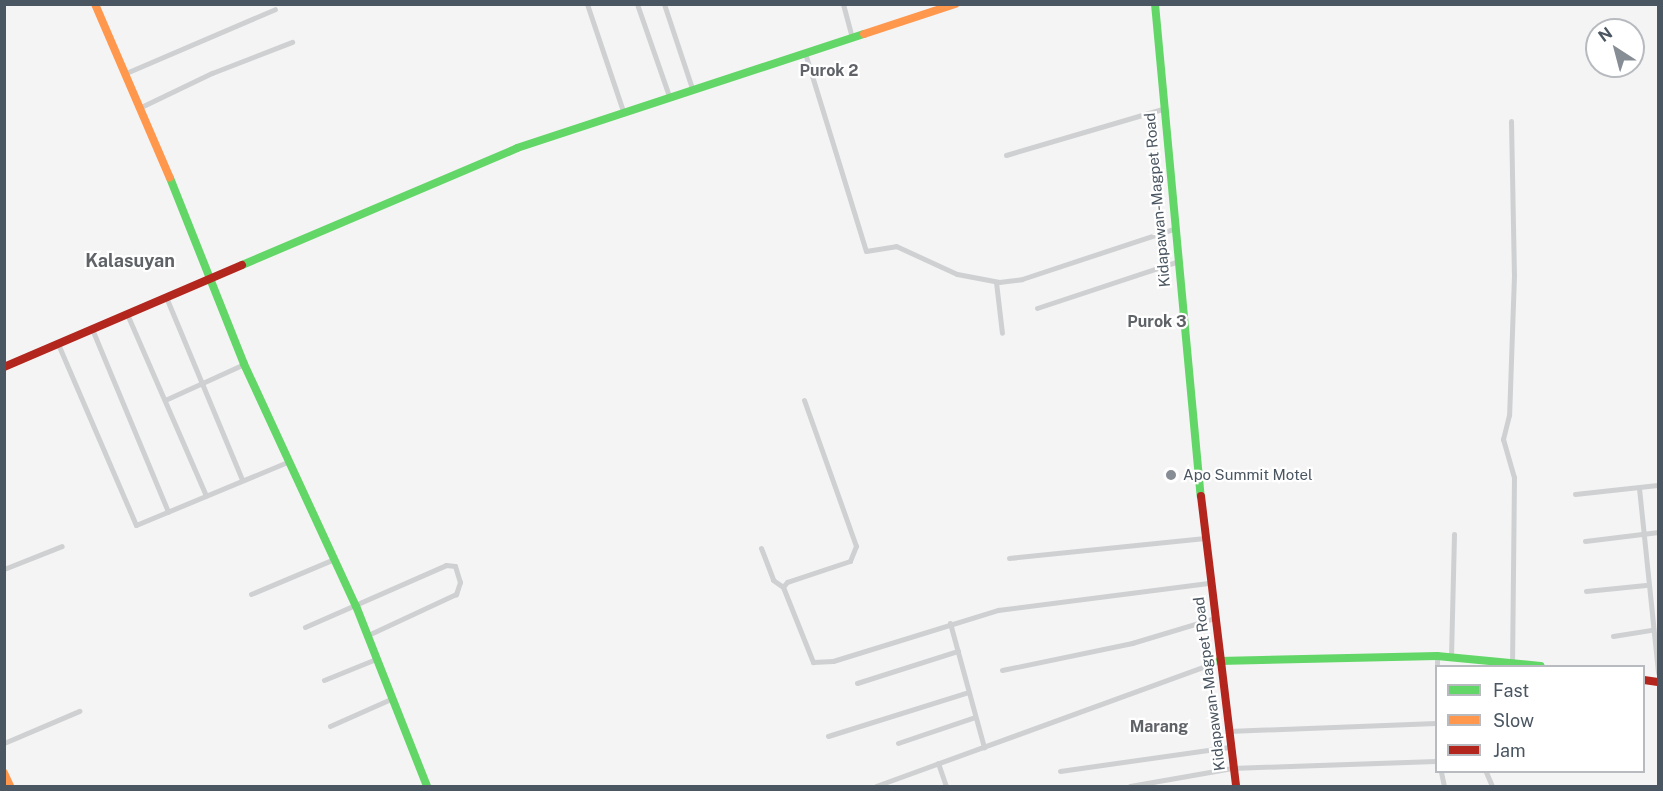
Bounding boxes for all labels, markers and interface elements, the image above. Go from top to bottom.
north arrow [1585,18,1645,78]
text: N [1595,23,1616,46]
district label: Purok 2 [800,61,858,81]
street label: Kidapawan-Magpet Road [1140,112,1174,288]
district label: Kalasuyan [85,250,175,272]
district label: Purok 3 [1127,312,1187,332]
place label: Apo Summit Motel [1183,466,1313,484]
marker: Apo Summit Motel [1164,468,1178,482]
street label: Kidapawan-Magpet Road [1189,596,1229,772]
legend [1435,665,1645,773]
text: Fast [1493,680,1529,701]
text: Slow [1493,710,1534,731]
district label: Marang [1130,717,1188,737]
text: Jam [1493,740,1526,761]

